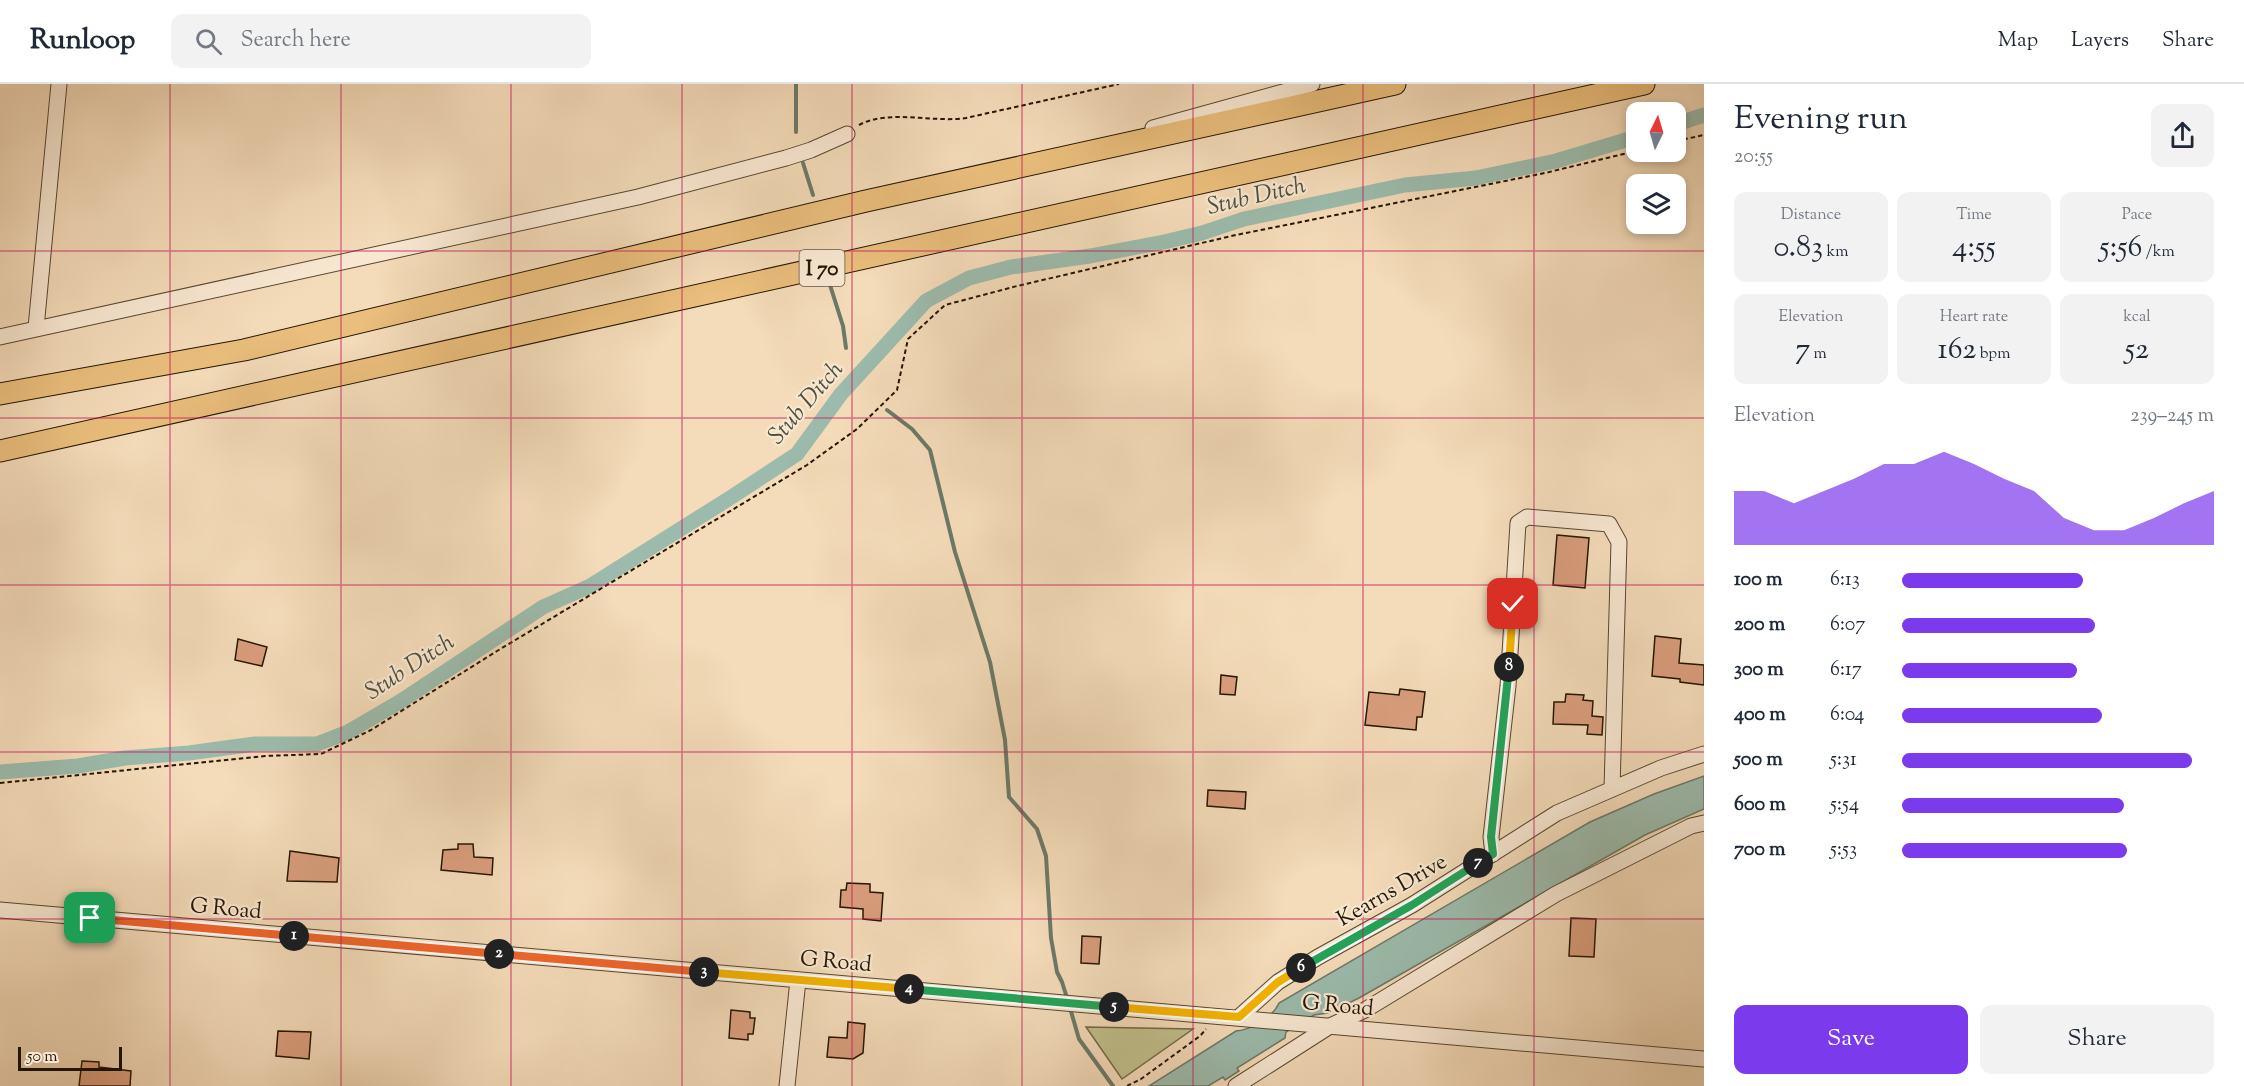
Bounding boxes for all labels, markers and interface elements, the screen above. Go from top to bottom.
search box [171,14,591,68]
text: Runloop [30,21,135,61]
icon: search [192,25,225,58]
text: Search here [240,25,351,57]
text: Map [1998,26,2038,56]
text: Layers [2071,26,2129,56]
text: Share [2162,26,2214,56]
text: Evening run [1734,96,1908,144]
north arrow [1626,102,1686,162]
map controls [1626,102,1686,234]
button: share [2151,104,2214,167]
text: 20:55 [1734,143,1773,172]
water label: Stub Ditch [1204,169,1310,225]
button: layers [1626,174,1686,234]
text: Distance [1781,204,1841,227]
text: Time [1956,204,1992,227]
text: Pace [2122,204,2152,227]
text: 0.83 [1773,227,1823,270]
text: 4:55 [1952,227,1996,270]
text: 5:56 [2099,227,2142,270]
text: km [1823,241,1849,264]
text: /km [2142,241,2175,264]
road number: I 70 [800,250,844,286]
text: Elevation [1779,306,1843,329]
text: Heart rate [1940,306,2008,329]
text: kcal [2123,306,2151,329]
text: 7 [1795,329,1810,372]
text: 162 [1938,329,1976,372]
text: 52 [2125,329,2149,372]
text: m [1810,343,1827,366]
text: bpm [1976,343,2010,366]
water label: Stub Ditch [761,354,852,452]
text: Elevation [1734,402,1815,431]
text: 239–245 m [2130,402,2214,431]
text: 100 m [1734,566,1783,595]
text: 6:13 [1830,566,1860,595]
pin [1487,578,1538,629]
icon: check [1496,587,1529,620]
text: 200 m [1734,611,1785,640]
text: 6:07 [1830,611,1865,640]
water label: Stub Ditch [359,626,462,709]
pin: 8 [1494,652,1524,682]
text: 8 [1505,655,1513,678]
text: 300 m [1734,656,1784,685]
text: 6:17 [1830,656,1862,685]
text: 400 m [1734,701,1786,730]
text: 6:04 [1830,701,1864,730]
text: 500 m [1734,746,1783,775]
text: 5:31 [1830,746,1857,775]
text: 600 m [1734,791,1786,820]
text: 5:54 [1830,791,1859,820]
text: 700 m [1734,836,1786,865]
text: 5:53 [1830,836,1857,865]
street label: Kearns Drive [1331,847,1454,936]
pin: 7 [1463,848,1493,878]
text: 7 [1474,851,1482,874]
street label: G Road [188,891,263,929]
pin [64,892,115,943]
icon: arrive [73,901,106,934]
pin: 1 [279,921,309,951]
text: 1 [291,924,297,947]
pin: 2 [484,939,514,969]
text: 2 [495,942,503,965]
street label: G Road [798,944,873,982]
pin: 6 [1286,953,1316,983]
text: 6 [1297,956,1305,979]
pin: 3 [689,957,719,987]
text: 3 [701,960,707,983]
pin: 4 [894,974,924,1004]
text: 4 [905,977,913,1000]
street label: G Road [1300,988,1375,1026]
pin: 5 [1099,992,1129,1022]
text: 5 [1111,995,1117,1018]
button: Save [1734,1005,1968,1074]
button: Share [1980,1005,2214,1074]
scale bar [18,1044,122,1072]
text: 50 m [27,1046,58,1069]

